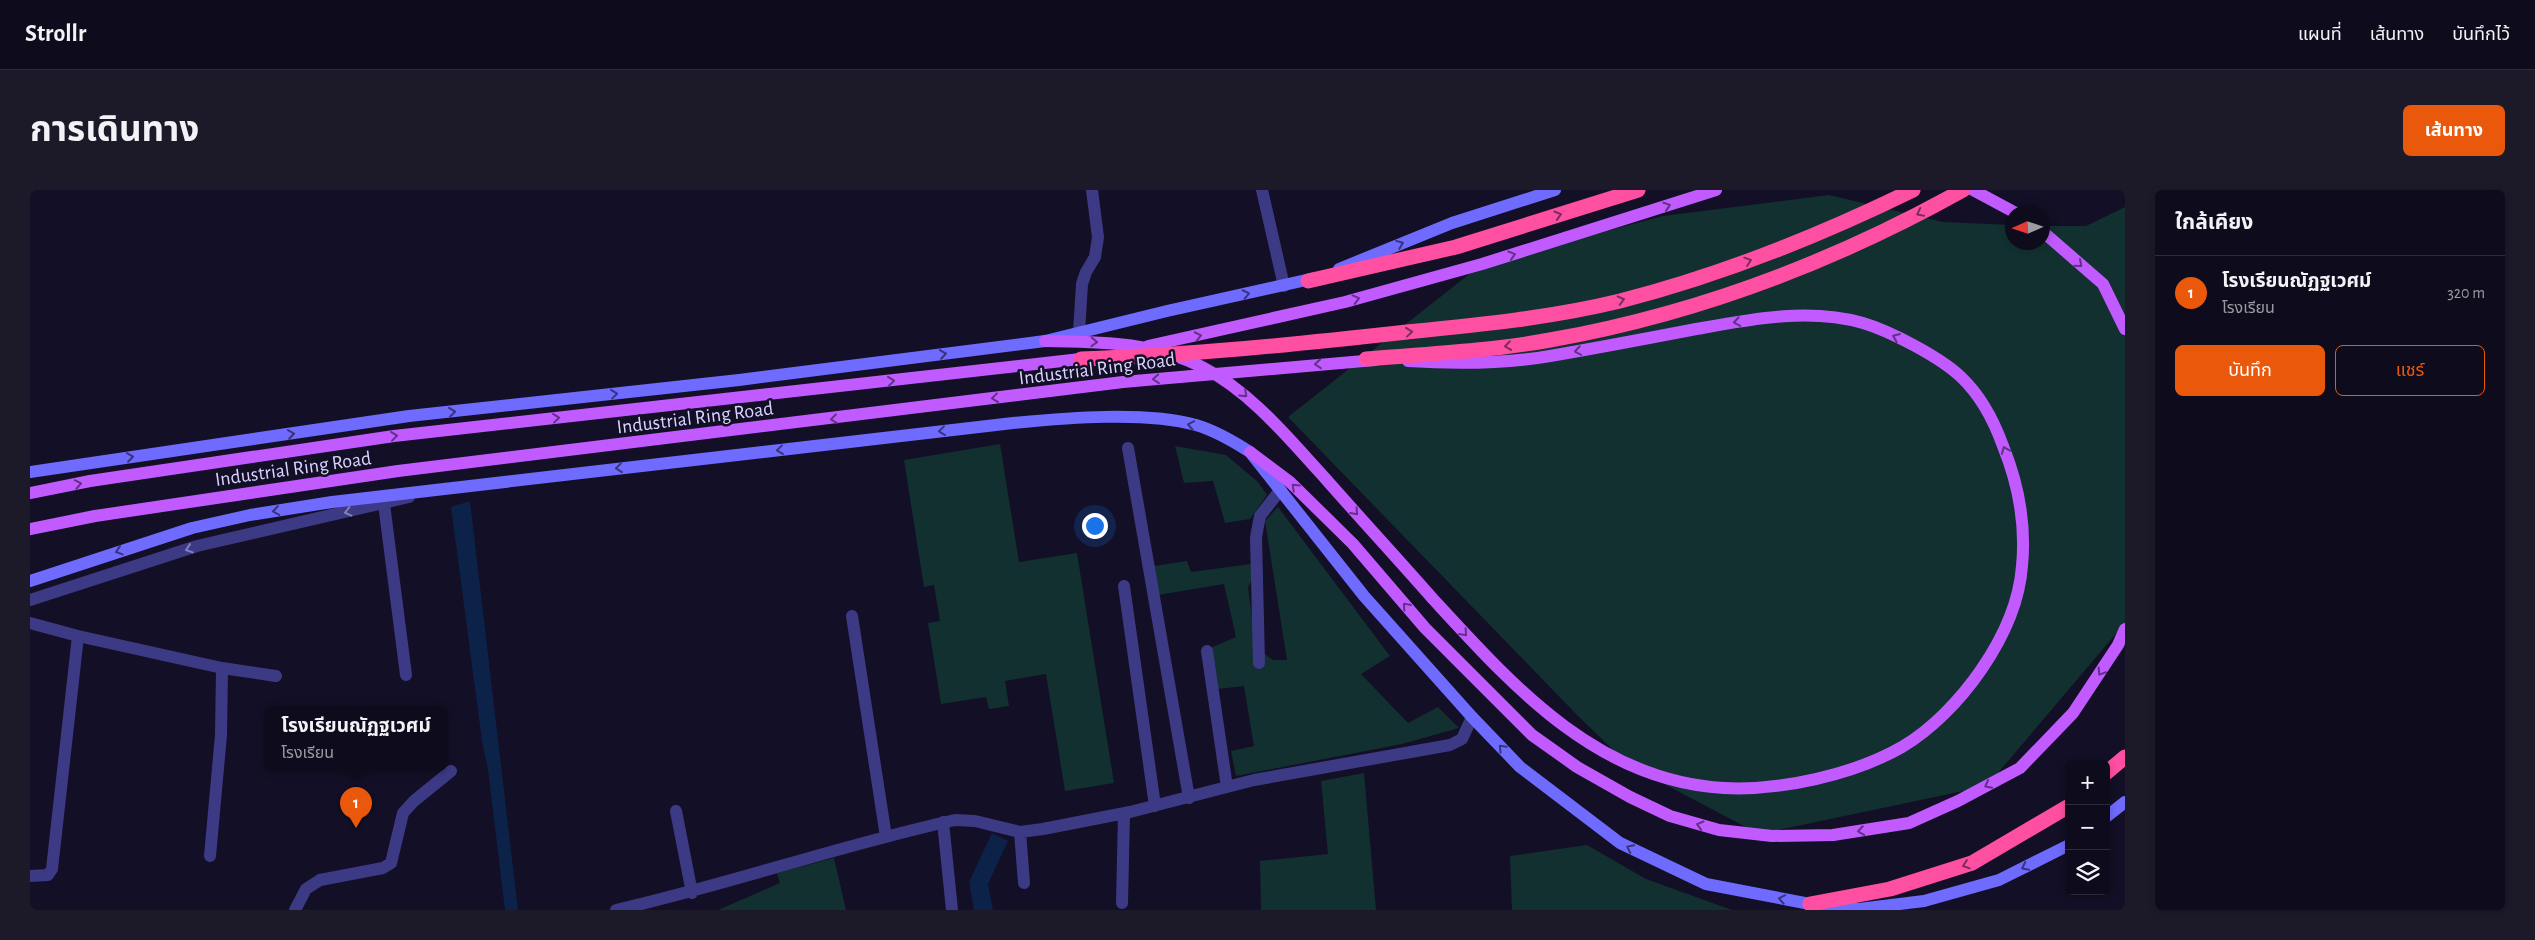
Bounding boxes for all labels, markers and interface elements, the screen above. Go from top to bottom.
text: Strollr [25,22,86,46]
text: แผนที่ [2298,26,2342,44]
text: เส้นทาง [2370,26,2424,44]
text: บันทึกไว้ [2452,26,2510,44]
button: เส้นทาง [2403,105,2505,156]
text: การเดินทาง [30,113,199,148]
one-way arrow [1663,201,1671,211]
north arrow [2005,205,2050,250]
one-way arrow [1917,207,1926,217]
one-way arrow [1553,211,1561,221]
text: ใกล้เคียง [2175,212,2253,233]
one-way arrow [1395,240,1404,251]
one-way arrow [1508,250,1516,260]
one-way arrow [1743,257,1752,267]
one-way arrow [2073,258,2082,266]
text: โรงเรียนณัฏฐเวศม์ [2222,272,2371,291]
text: 1 [2188,285,2194,301]
text: 320 m [2447,285,2485,301]
one-way arrow [1241,289,1250,300]
one-way arrow [1352,295,1360,305]
one-way arrow [1617,295,1626,306]
text: โรงเรียน [2222,300,2275,316]
one-way arrow [1733,317,1742,327]
one-way arrow [1405,327,1413,338]
one-way arrow [1193,331,1202,341]
one-way arrow [1892,332,1901,343]
one-way arrow [1090,336,1098,347]
one-way arrow [1504,340,1512,351]
one-way arrow [1573,345,1582,356]
button: บันทึก [2175,345,2325,396]
button: แชร์ [2335,345,2485,396]
one-way arrow [939,349,947,360]
street label: Industrial Ring Road [1018,349,1177,389]
one-way arrow [1314,358,1322,369]
one-way arrow [1152,373,1160,384]
one-way arrow [888,376,896,387]
one-way arrow [1238,388,1247,397]
one-way arrow [610,389,618,400]
one-way arrow [990,393,999,403]
street label: Industrial Ring Road [616,398,775,438]
one-way arrow [448,407,456,418]
one-way arrow [552,413,560,424]
one-way arrow [829,413,837,424]
one-way arrow [1186,420,1195,430]
one-way arrow [938,425,946,436]
one-way arrow [287,429,295,439]
one-way arrow [391,431,399,442]
one-way arrow [776,444,784,455]
one-way arrow [2001,446,2011,455]
street label: Industrial Ring Road [214,448,373,490]
one-way arrow [127,452,135,463]
one-way arrow [615,462,623,473]
one-way arrow [73,479,82,489]
one-way arrow [1292,484,1301,493]
one-way arrow [272,505,280,516]
one-way arrow [343,506,352,517]
one-way arrow [1349,507,1358,516]
your location [1082,513,1108,539]
one-way arrow [186,543,194,553]
one-way arrow [116,546,124,556]
one-way arrow [1402,602,1411,611]
one-way arrow [1458,627,1467,636]
one-way arrow [2098,666,2107,675]
popup [265,706,447,771]
text: โรงเรียนณัฏฐเวศม์ [281,717,431,736]
text: โรงเรียน [281,745,334,761]
one-way arrow [1499,745,1508,754]
map controls [2065,760,2110,895]
button: + [2065,760,2110,805]
one-way arrow [1984,779,1993,789]
pin: 1 [340,787,372,828]
button: − [2065,805,2110,850]
one-way arrow [1697,820,1705,830]
one-way arrow [1857,825,1866,835]
one-way arrow [1626,844,1635,854]
button: layers [2065,850,2110,895]
one-way arrow [1962,859,1971,869]
one-way arrow [2021,861,2030,871]
one-way arrow [1778,894,1787,905]

